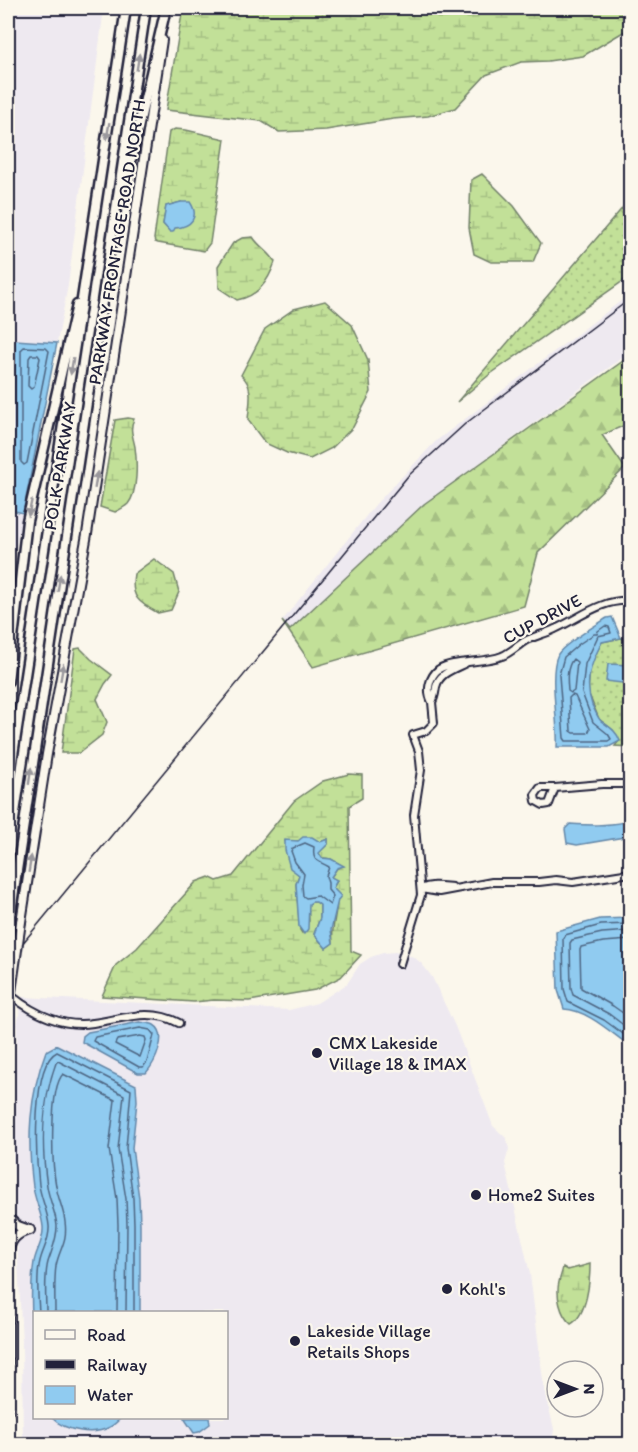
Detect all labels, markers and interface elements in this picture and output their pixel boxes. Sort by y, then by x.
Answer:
one-way arrow [134,52,143,71]
street label: PARKWAY FRONTAGE ROAD NORTH [84,98,150,386]
one-way arrow [103,121,112,140]
one-way arrow [68,357,77,376]
street label: POLK PARKWAY [39,400,81,532]
one-way arrow [91,470,100,489]
one-way arrow [25,498,34,517]
one-way arrow [54,574,63,593]
street label: CUP DRIVE [499,589,585,649]
one-way arrow [58,662,67,681]
one-way arrow [26,767,35,786]
one-way arrow [26,854,35,873]
place label: CMX Lakeside Village 18 & IMAX [329,1032,467,1075]
marker: CMX Lakeside Village 18 & IMAX [310,1046,324,1060]
place label: Home2 Suites [488,1184,595,1206]
marker: Home2 Suites [469,1188,483,1202]
place label: Kohl's [459,1278,506,1300]
marker: Kohl's [440,1282,454,1296]
legend [33,1311,228,1419]
place label: Lakeside Village Retails Shops [307,1320,431,1363]
text: Road [87,1324,126,1346]
marker: Lakeside Village Retails Shops [288,1334,302,1348]
text: Railway [87,1354,148,1376]
north arrow [545,1359,605,1419]
text: Water [87,1384,133,1406]
text: N [580,1384,599,1394]

